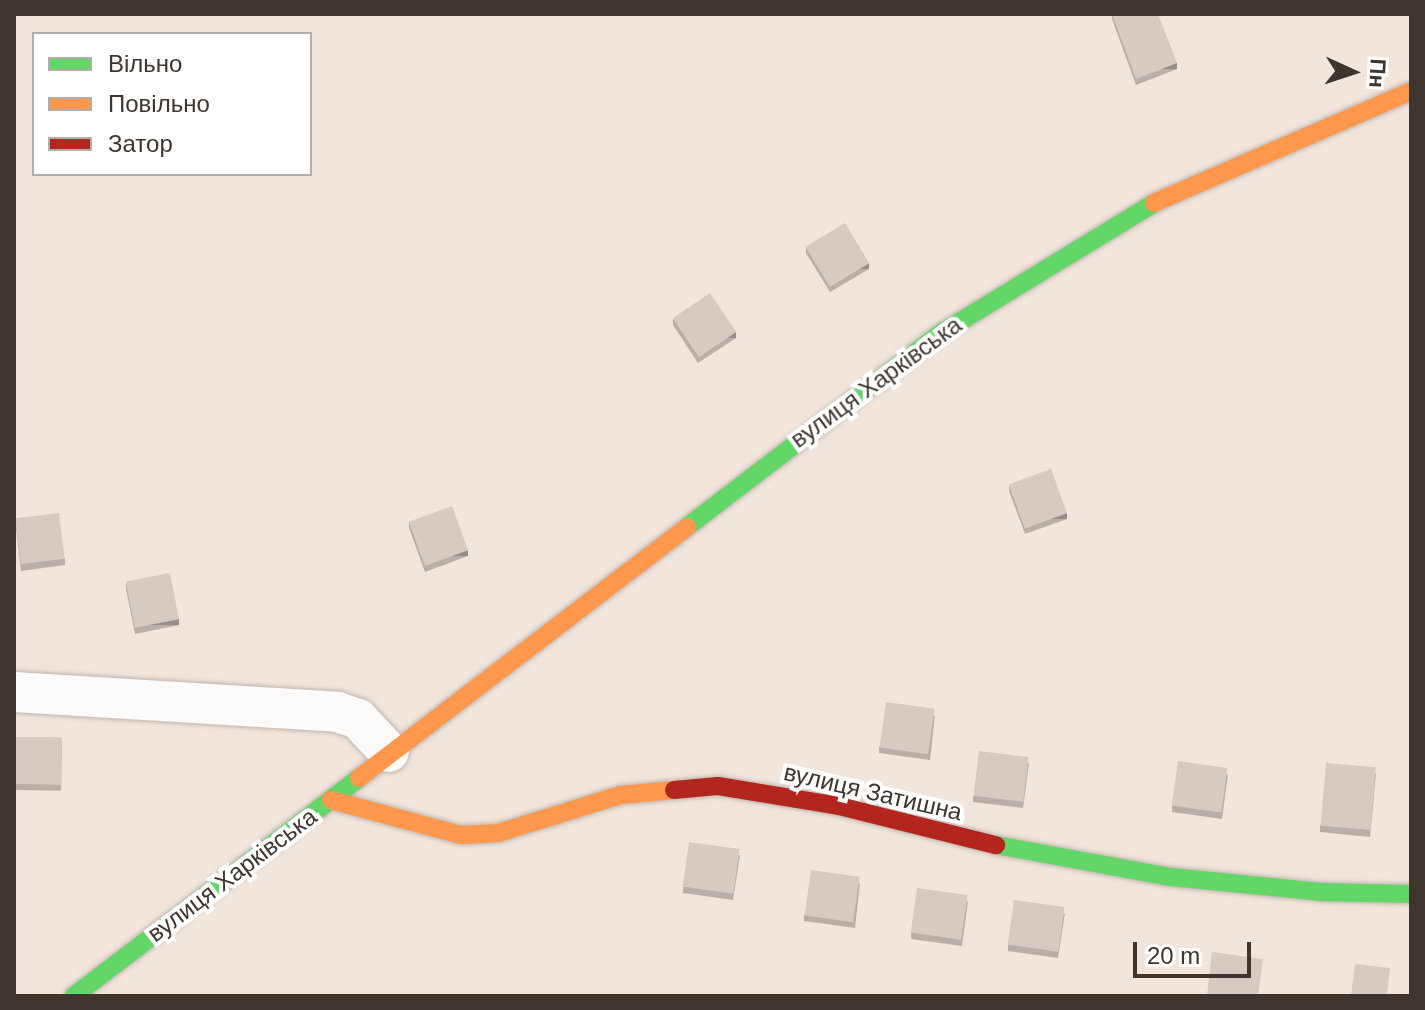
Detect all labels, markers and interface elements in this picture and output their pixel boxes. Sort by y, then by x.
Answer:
legend [32,32,312,176]
north arrow [1313,32,1393,112]
text: Вільно [108,50,182,77]
text: Пн [1364,58,1391,88]
text: Повільно [108,90,210,117]
text: Затор [108,130,173,157]
street label: вулиця Харківська [785,310,967,454]
street label: вулиця Затишна [781,757,965,827]
street label: вулиця Харківська [142,802,322,948]
scale bar [1137,926,1255,976]
text: 20 m [1147,942,1200,969]

